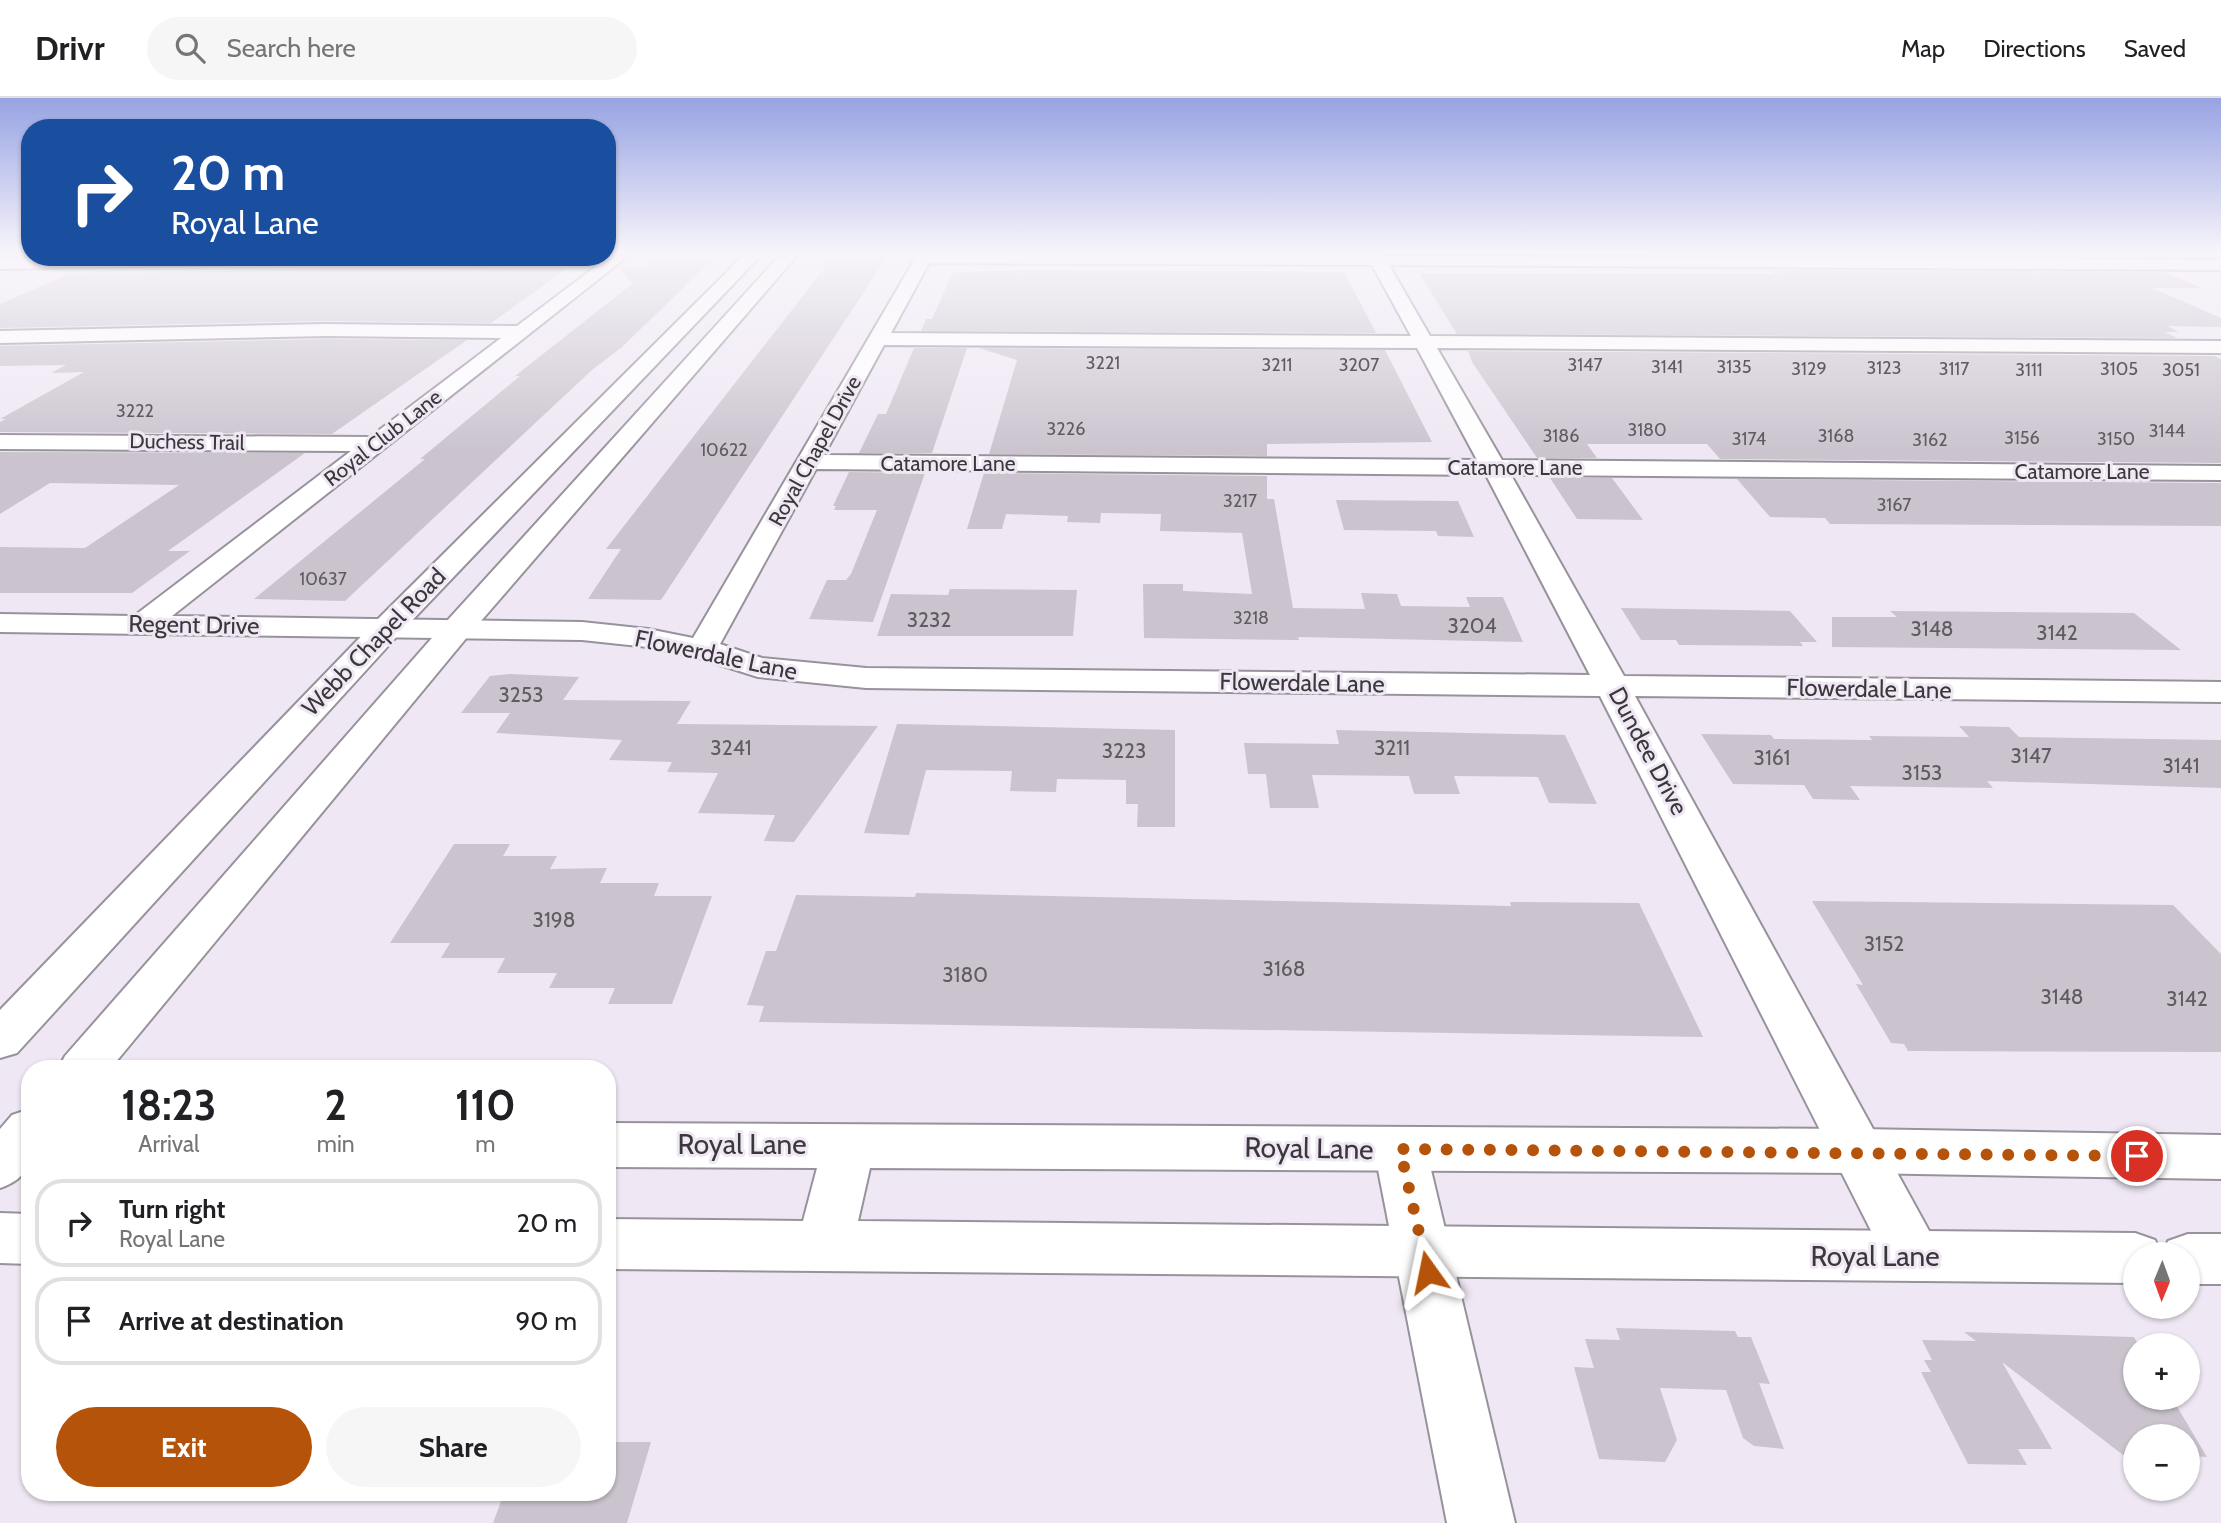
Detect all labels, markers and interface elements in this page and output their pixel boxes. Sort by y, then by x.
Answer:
search box [147,17,637,80]
text: Drivr [35,28,105,68]
icon: search [171,29,209,67]
text: Search here [227,32,356,64]
text: Map [1901,34,1945,63]
text: Directions [1983,34,2086,63]
text: Saved [2124,34,2186,63]
text: 20 m [171,143,285,202]
icon: right [56,147,147,238]
text: Royal Lane [171,203,319,242]
house number: 3221 [1086,352,1120,374]
house number: 3211 [1262,354,1292,376]
house number: 3207 [1339,354,1379,376]
house number: 3147 [1567,354,1603,376]
house number: 3141 [1651,356,1683,378]
house number: 3135 [1716,356,1752,378]
house number: 3123 [1867,357,1901,379]
house number: 3129 [1791,358,1827,380]
house number: 3117 [1939,358,1969,380]
house number: 3105 [2100,358,2138,380]
house number: 3111 [2015,359,2043,381]
house number: 3051 [2162,359,2200,381]
street label: Royal Chapel Drive [763,371,866,530]
street label: Royal Club Lane [319,384,447,491]
house number: 3222 [116,400,154,422]
house number: 3226 [1047,418,1085,440]
house number: 3180 [1627,419,1667,441]
house number: 3144 [2149,420,2185,442]
house number: 3186 [1543,425,1579,447]
house number: 3168 [1818,425,1854,447]
house number: 3156 [2004,427,2040,449]
street label: Duchess Trail [129,428,245,455]
house number: 3174 [1732,428,1766,450]
house number: 3150 [2097,428,2135,450]
house number: 3162 [1912,429,1948,451]
house number: 10622 [700,439,748,461]
street label: Catamore Lane [881,451,1016,476]
street label: Catamore Lane [1448,455,1583,480]
street label: Catamore Lane [2015,459,2150,484]
house number: 3217 [1223,490,1257,512]
house number: 3167 [1877,494,1911,516]
street label: Webb Chapel Road [296,562,452,722]
house number: 10637 [299,568,347,590]
house number: 3232 [907,607,951,632]
house number: 3218 [1233,607,1269,629]
street label: Regent Drive [128,609,260,640]
house number: 3204 [1447,613,1497,638]
house number: 3148 [1910,616,1954,641]
house number: 3142 [2036,620,2078,645]
street label: Flowerdale Lane [632,623,800,686]
street label: Flowerdale Lane [1219,667,1385,698]
street label: Flowerdale Lane [1786,673,1952,704]
house number: 3253 [498,682,544,707]
street label: Dundee Drive [1603,682,1694,820]
house number: 3241 [710,735,752,760]
house number: 3211 [1374,735,1410,760]
house number: 3223 [1102,738,1146,763]
house number: 3147 [2011,743,2052,768]
house number: 3161 [1754,745,1790,770]
house number: 3141 [2162,753,2200,778]
house number: 3153 [1902,760,1942,785]
house number: 3198 [533,907,575,932]
house number: 3152 [1864,931,1904,956]
house number: 3168 [1263,956,1305,981]
house number: 3180 [942,962,988,987]
house number: 3148 [2040,984,2084,1009]
house number: 3142 [2166,986,2208,1011]
text: 18:23 [121,1079,216,1131]
text: 2 [325,1079,347,1131]
text: 110 [455,1079,516,1131]
pin [2107,1126,2167,1186]
street label: Royal Lane [677,1127,807,1161]
text: Arrival [138,1130,199,1158]
text: min [317,1130,355,1158]
text: m [475,1130,495,1158]
street label: Royal Lane [1244,1130,1374,1166]
icon: arrive [2118,1137,2156,1175]
text: Turn right [119,1193,225,1225]
icon: right [60,1204,98,1242]
text: 20 m [517,1207,577,1239]
text: Royal Lane [119,1225,225,1253]
position arrow [1391,1235,1465,1309]
street label: Royal Lane [1810,1239,1940,1273]
north arrow [2123,1242,2200,1320]
map controls [2123,1242,2200,1501]
icon: arrive [60,1302,98,1340]
text: Arrive at destination [119,1305,344,1337]
text: 90 m [515,1305,577,1337]
button: + [2123,1333,2200,1410]
button: Exit [56,1407,312,1487]
button: Share [326,1407,581,1487]
button: − [2123,1424,2200,1501]

